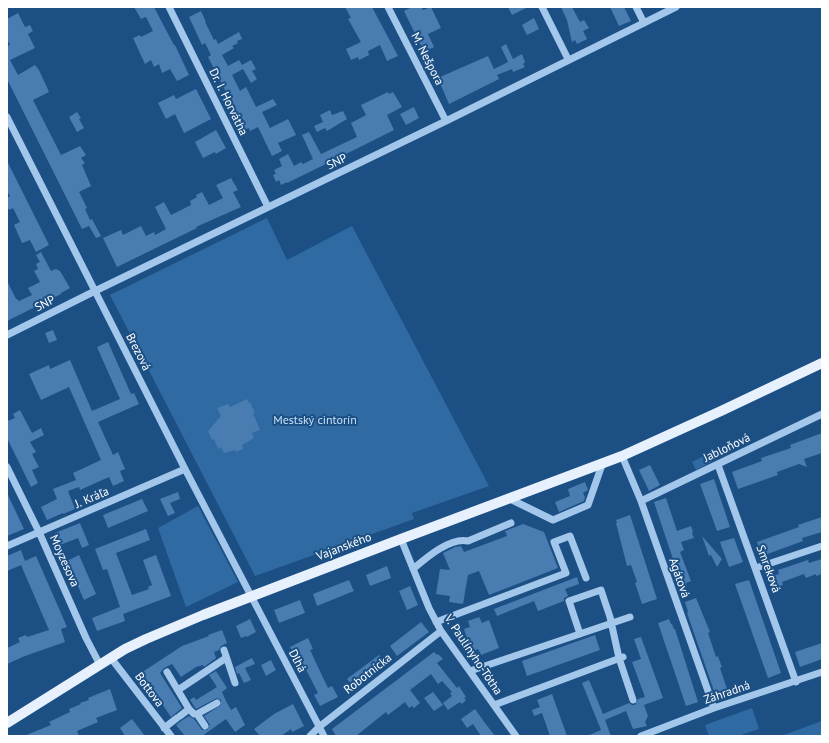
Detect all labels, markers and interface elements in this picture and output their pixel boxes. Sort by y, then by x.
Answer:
street label: M. Nešpora [408,30,446,88]
street label: Dr. I. Horvátha [205,66,251,138]
street label: SNP [324,151,350,173]
street label: SNP [32,293,58,315]
street label: Brezová [122,331,154,373]
park label: Mestský cintorín [273,414,357,428]
street label: Jabloňová [701,430,753,466]
street label: J. Kráľa [73,484,111,512]
street label: Vajanského [315,530,373,564]
street label: Moyzesova [46,533,82,589]
street label: Smreková [753,543,783,595]
street label: Agátová [665,556,693,600]
street label: V. Paulínyho-Tótha [441,612,505,698]
street label: Dlhá [285,647,309,675]
street label: Robotnícka [341,651,395,697]
street label: Bottova [131,670,167,710]
street label: Záhradná [702,678,752,708]

